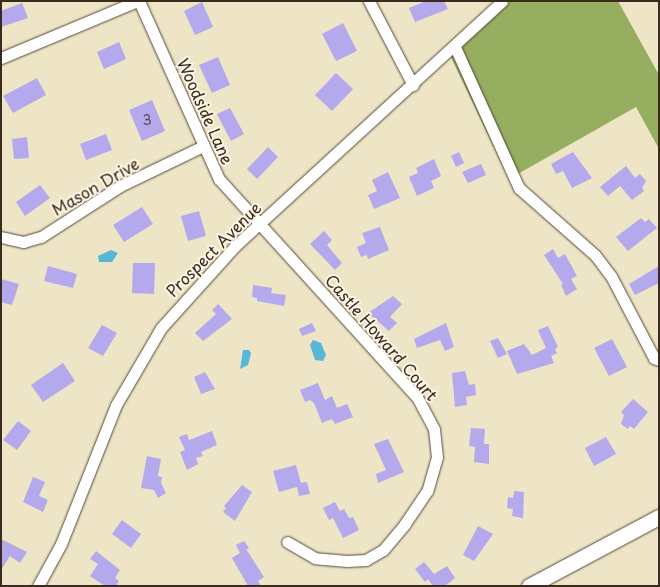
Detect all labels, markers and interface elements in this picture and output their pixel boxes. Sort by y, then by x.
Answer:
street label: Woodside Lane [174,55,238,167]
house number: 3 [142,112,152,128]
street label: Mason Drive [49,154,141,218]
street label: Prospect Avenue [162,198,264,300]
street label: Castle Howard Court [321,269,443,405]

